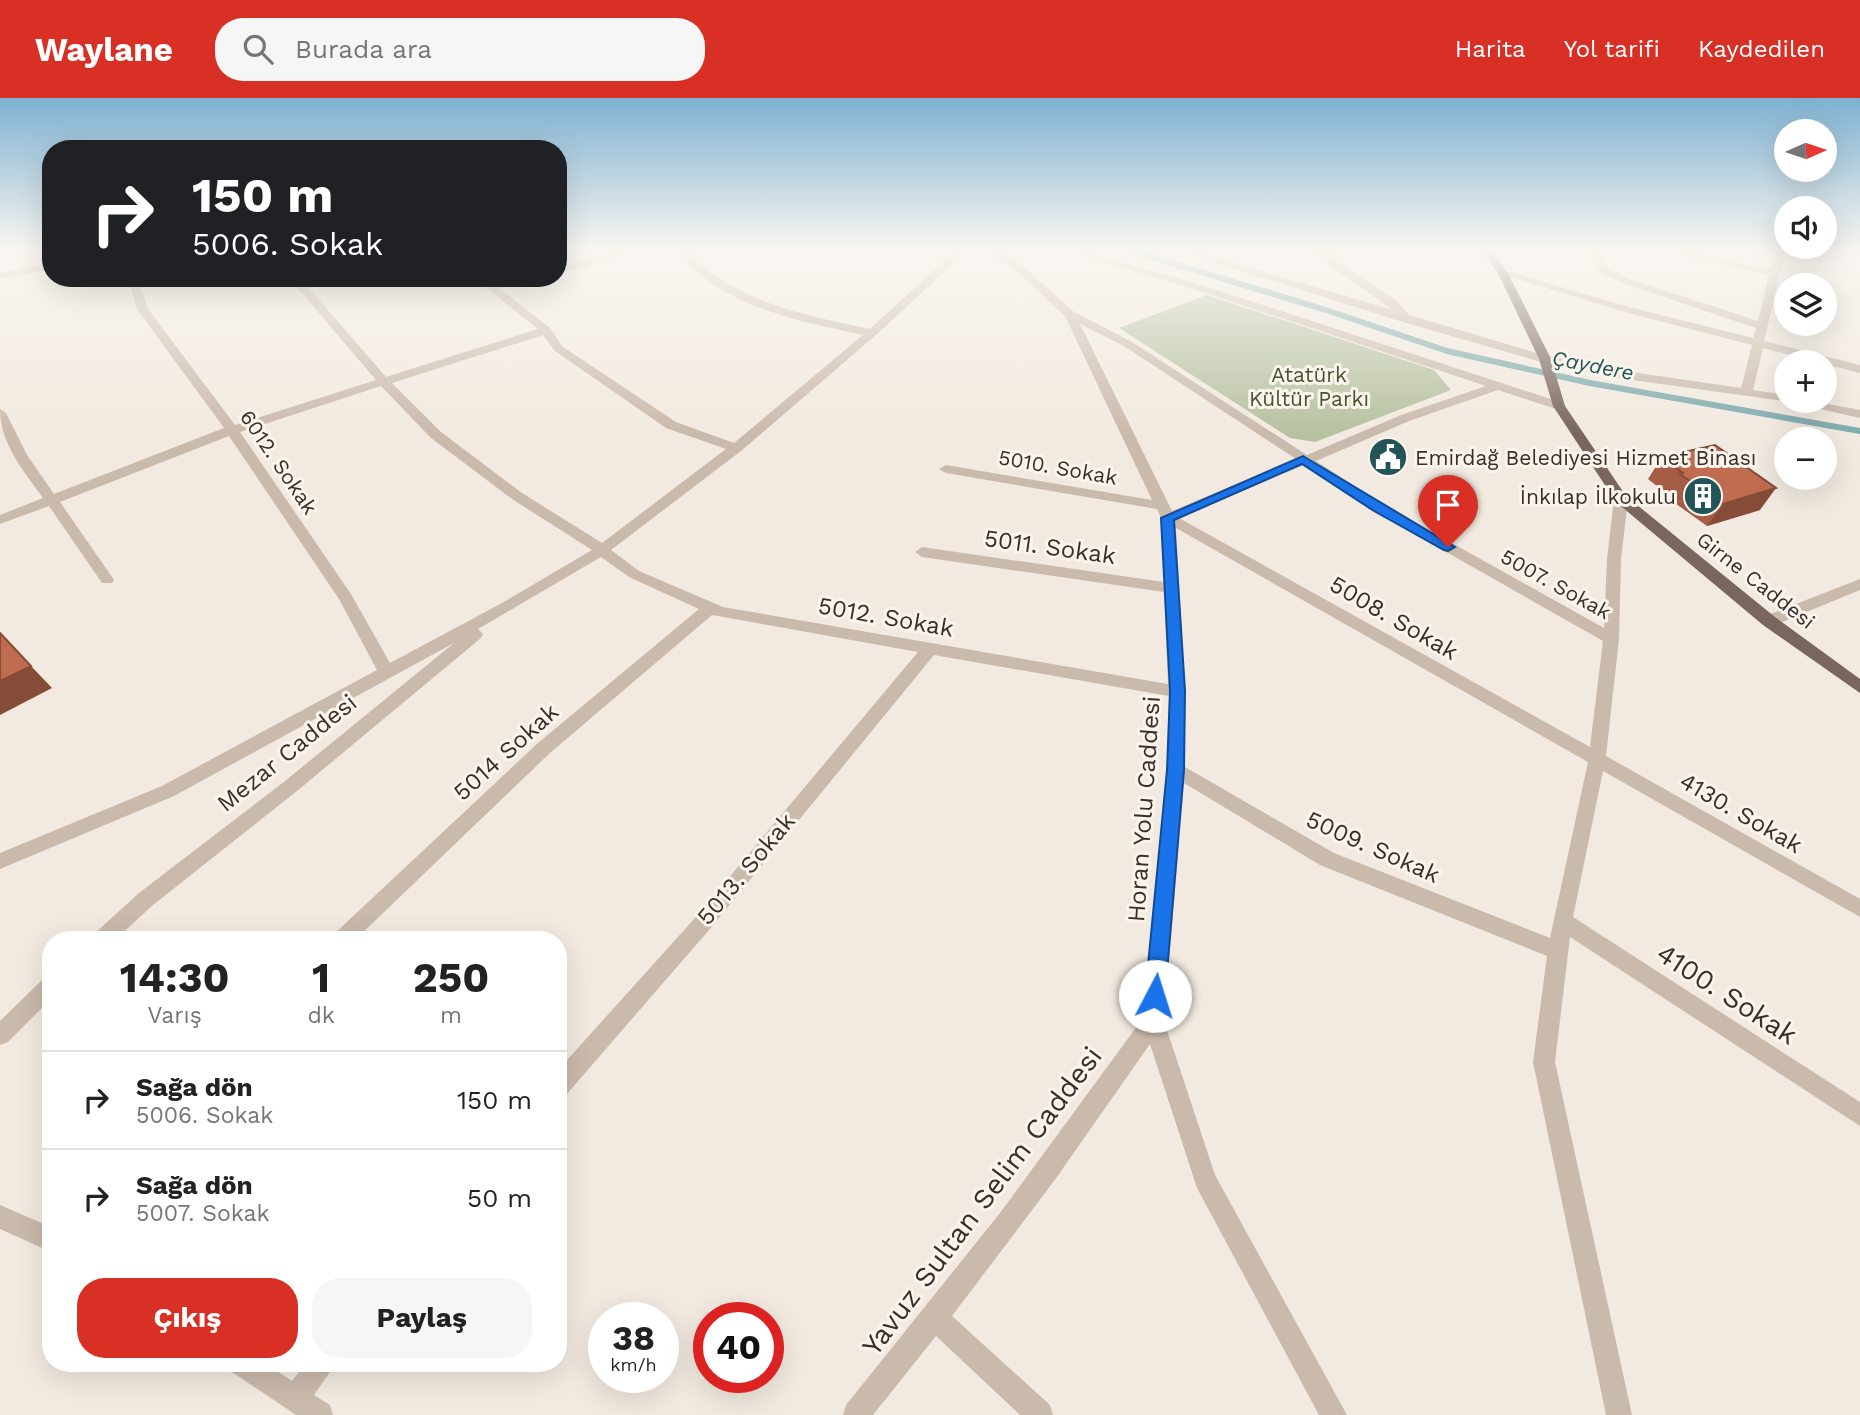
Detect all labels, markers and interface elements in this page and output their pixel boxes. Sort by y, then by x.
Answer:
search box [215,18,705,81]
text: Waylane [35,30,173,69]
icon: search [239,30,277,68]
text: Burada ara [295,34,432,64]
text: Harita [1455,35,1526,63]
text: Yol tarifi [1564,35,1660,63]
text: Kaydedilen [1698,35,1825,63]
north arrow [1774,119,1838,182]
map controls [1774,119,1837,490]
text: 150 m [192,166,333,224]
icon: right [77,168,168,259]
button: sound [1774,196,1837,259]
text: 5006. Sokak [192,225,383,263]
button: layers [1774,273,1837,336]
water label: Çaydere [1550,345,1636,385]
button: + [1774,350,1837,413]
park label: Atatürk Kültür Parkı [1249,362,1369,411]
street label: 6012. Sokak [235,405,323,519]
button: − [1774,427,1837,490]
public building icon: Emirdağ Belediyesi Hizmet Binası [1367,436,1409,478]
street label: 5010. Sokak [997,444,1120,490]
place label: Emirdağ Belediyesi Hizmet Binası [1415,445,1756,470]
pin [1418,475,1478,547]
building icon: İnkılap İlkokulu [1682,475,1724,517]
place label: İnkılap İlkokulu [1520,484,1676,509]
icon: arrive [1429,486,1467,524]
street label: 5011. Sokak [982,524,1118,570]
street label: Girne Caddesi [1692,526,1820,634]
street label: 5007. Sokak [1497,543,1615,625]
street label: 5008. Sokak [1325,570,1463,666]
street label: 5012. Sokak [816,591,956,643]
street label: Mezar Caddesi [212,688,362,818]
street label: Horan Yolu Caddesi [1122,695,1166,923]
street label: 5014 Sokak [448,697,564,806]
street label: 4130. Sokak [1675,767,1808,860]
street label: 5009. Sokak [1302,805,1444,889]
street label: 5013. Sokak [691,807,801,931]
street label: 4100. Sokak [1651,936,1804,1052]
text: 14:30 [120,953,230,1002]
text: 1 [312,953,330,1002]
text: 250 [413,953,489,1002]
position arrow [1118,959,1192,1033]
text: Varış [148,1002,202,1029]
text: dk [307,1002,335,1029]
text: m [440,1002,462,1029]
street label: Yavuz Sultan Selim Caddesi [855,1040,1109,1362]
text: Sağa dön [136,1072,253,1102]
icon: right [77,1081,115,1119]
text: 150 m [457,1085,532,1115]
text: 5006. Sokak [136,1102,273,1129]
text: Sağa dön [136,1170,253,1200]
icon: right [77,1179,115,1217]
text: 50 m [467,1183,532,1213]
text: 5007. Sokak [136,1200,270,1227]
button: Çıkış [77,1278,298,1358]
button: Paylaş [312,1278,532,1358]
speed limit sign: 40 [693,1302,784,1393]
text: 38 [612,1317,655,1359]
text: km/h [610,1354,657,1375]

